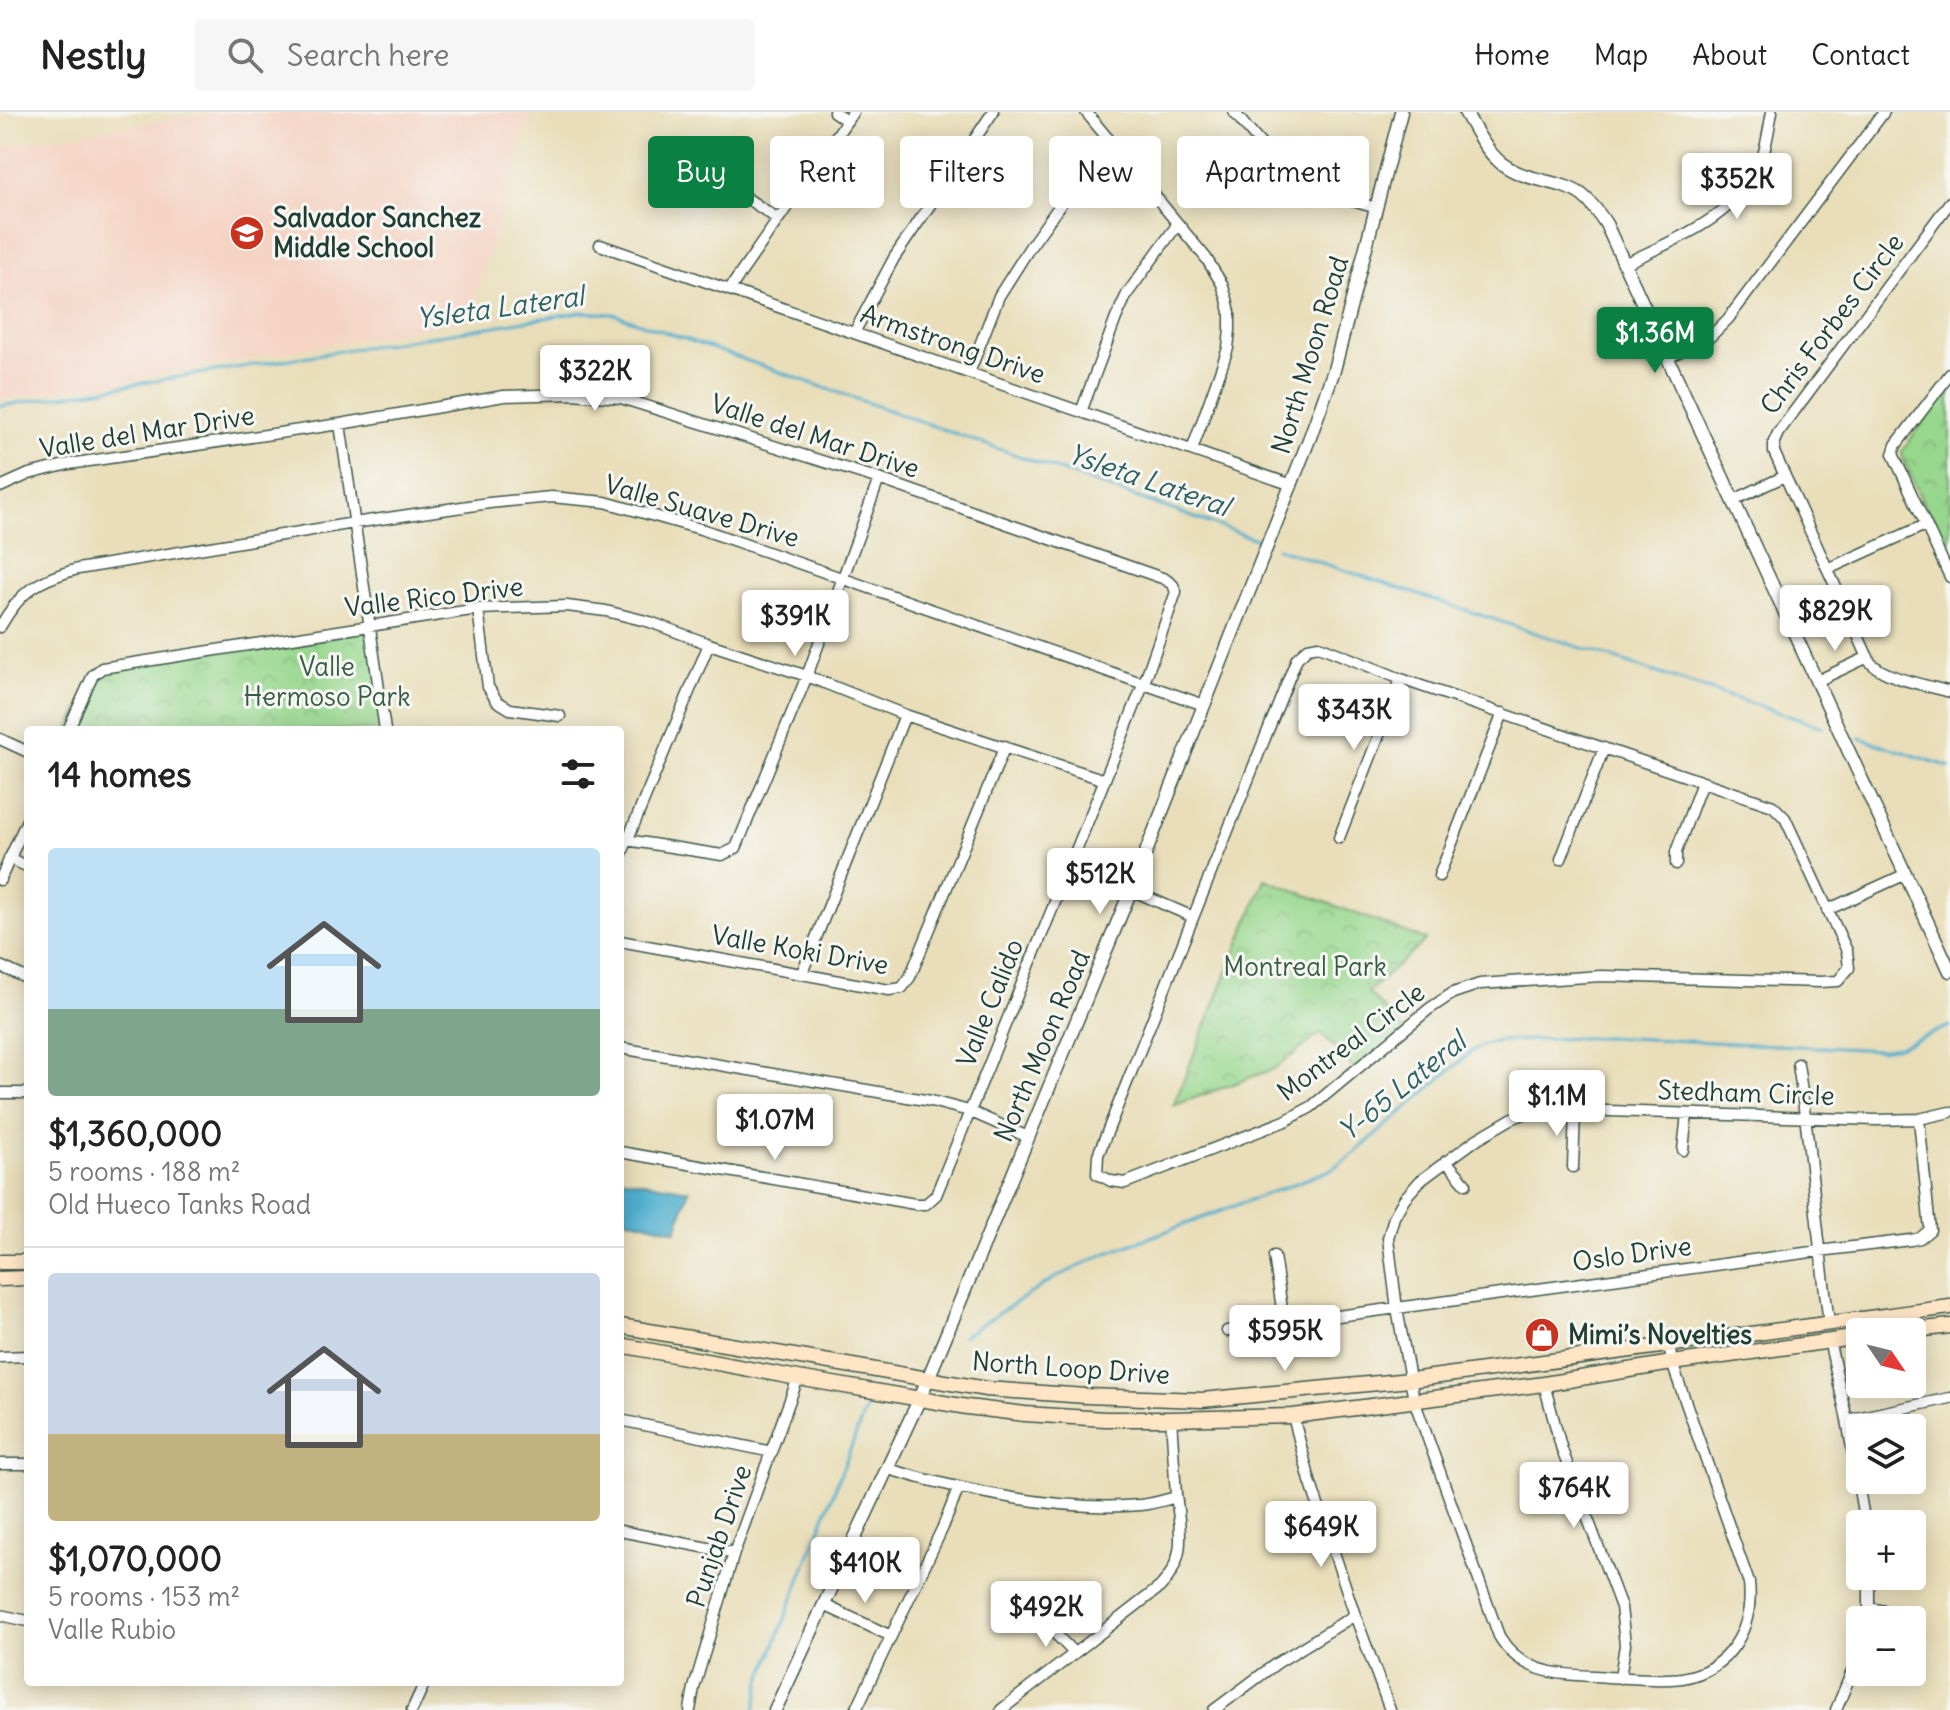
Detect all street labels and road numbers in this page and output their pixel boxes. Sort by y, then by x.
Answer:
street label: Chris Forbes Circle [1753,227,1910,421]
street label: North Moon Road [1264,252,1355,458]
street label: Armstrong Drive [857,297,1050,391]
street label: Valle del Mar Drive [707,386,923,485]
street label: Valle del Mar Drive [37,398,257,465]
street label: Valle Suave Drive [601,467,803,554]
street label: Valle Rico Drive [343,569,525,624]
street label: Valle Koki Drive [709,918,891,981]
street label: Valle Calido [949,934,1030,1072]
street label: North Moon Road [986,945,1097,1147]
street label: Montreal Circle [1270,975,1431,1108]
street label: Stedham Circle [1657,1073,1835,1112]
street label: Oslo Drive [1570,1229,1694,1278]
street label: North Loop Drive [971,1344,1171,1391]
street label: Punjab Drive [679,1460,758,1611]

